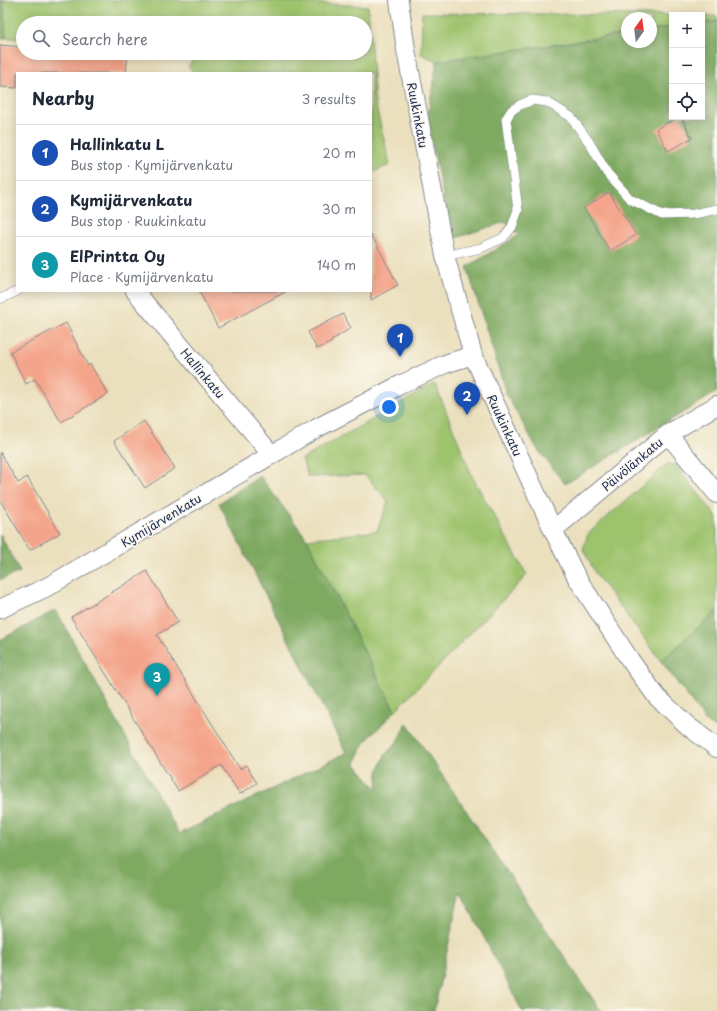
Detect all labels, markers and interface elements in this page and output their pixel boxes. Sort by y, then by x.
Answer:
north arrow [621,12,657,48]
map controls [669,12,705,120]
button: + [669,12,705,48]
search box [16,16,372,60]
icon: search [30,27,52,49]
text: Search here [62,27,148,50]
button: − [669,48,705,84]
street label: Ruukinkatu [403,81,433,149]
button: locate [669,84,705,120]
text: Nearby [32,85,94,111]
text: 3 results [302,89,356,108]
text: Hallinkatu L [70,132,164,155]
text: 1 [42,143,48,162]
text: 20 m [322,143,356,162]
text: Bus stop · Kymijärvenkatu [70,155,233,174]
text: Kymijärvenkatu [70,188,192,211]
text: 2 [40,199,50,218]
text: 30 m [322,199,356,218]
text: Bus stop · Ruukinkatu [70,211,206,230]
text: ElPrintta Oy [70,244,165,267]
text: 3 [41,255,49,274]
text: 140 m [317,255,356,274]
text: Place · Kymijärvenkatu [70,267,214,286]
pin: 1 [387,324,413,357]
street label: Hallinkatu [177,344,229,402]
pin: 2 [454,382,480,415]
street label: Ruukinkatu [483,391,527,459]
your location [379,397,399,417]
street label: Päivölänkatu [598,433,666,495]
street label: Kymijärvenkatu [117,489,205,551]
pin: 3 [144,663,170,696]

